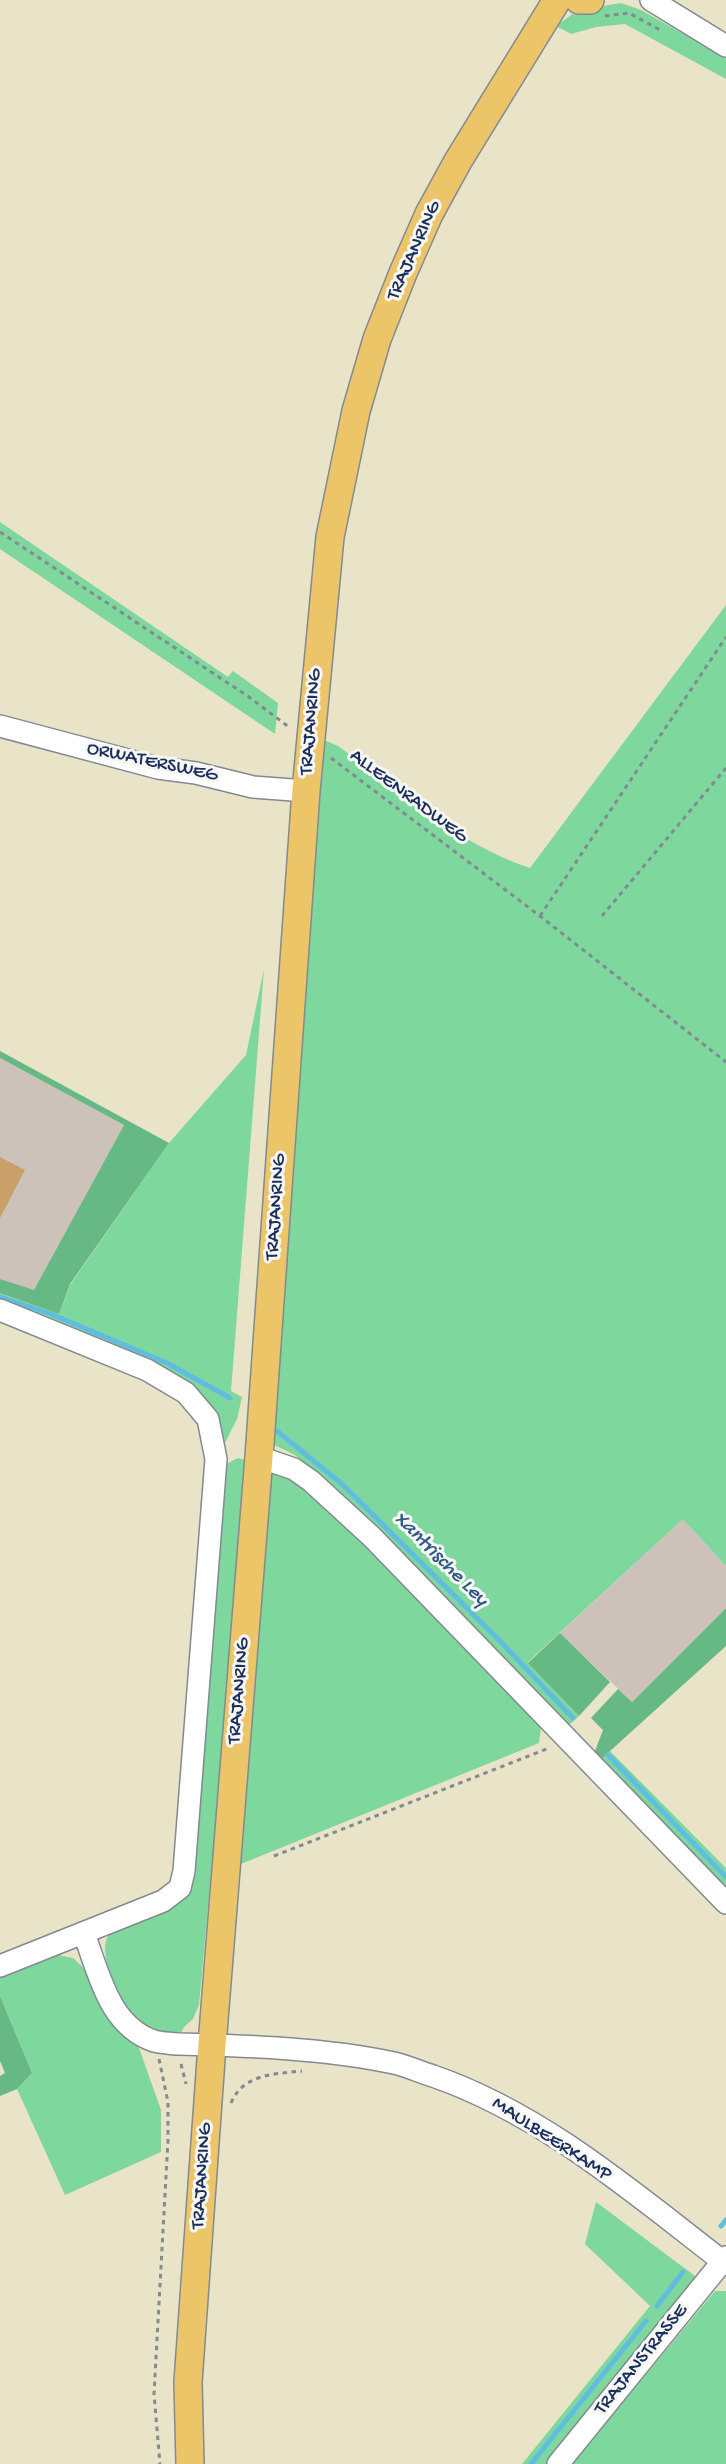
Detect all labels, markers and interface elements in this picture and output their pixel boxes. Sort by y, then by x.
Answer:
street label: TRAJANRING [382,198,448,304]
street label: TRAJANRING [295,668,329,776]
street label: ORWATERSWEG [84,737,220,789]
street label: ALLEENRADWEG [344,745,472,849]
street label: TRAJANRING [261,1153,293,1261]
water label: Xantrische Ley [387,1507,493,1613]
street label: TRAJANRING [223,1637,257,1745]
street label: MAULBEERKAMP [487,2092,615,2188]
street label: TRAJANRING [187,2122,219,2230]
street label: TRAJANSTRASSE [590,2300,694,2420]

